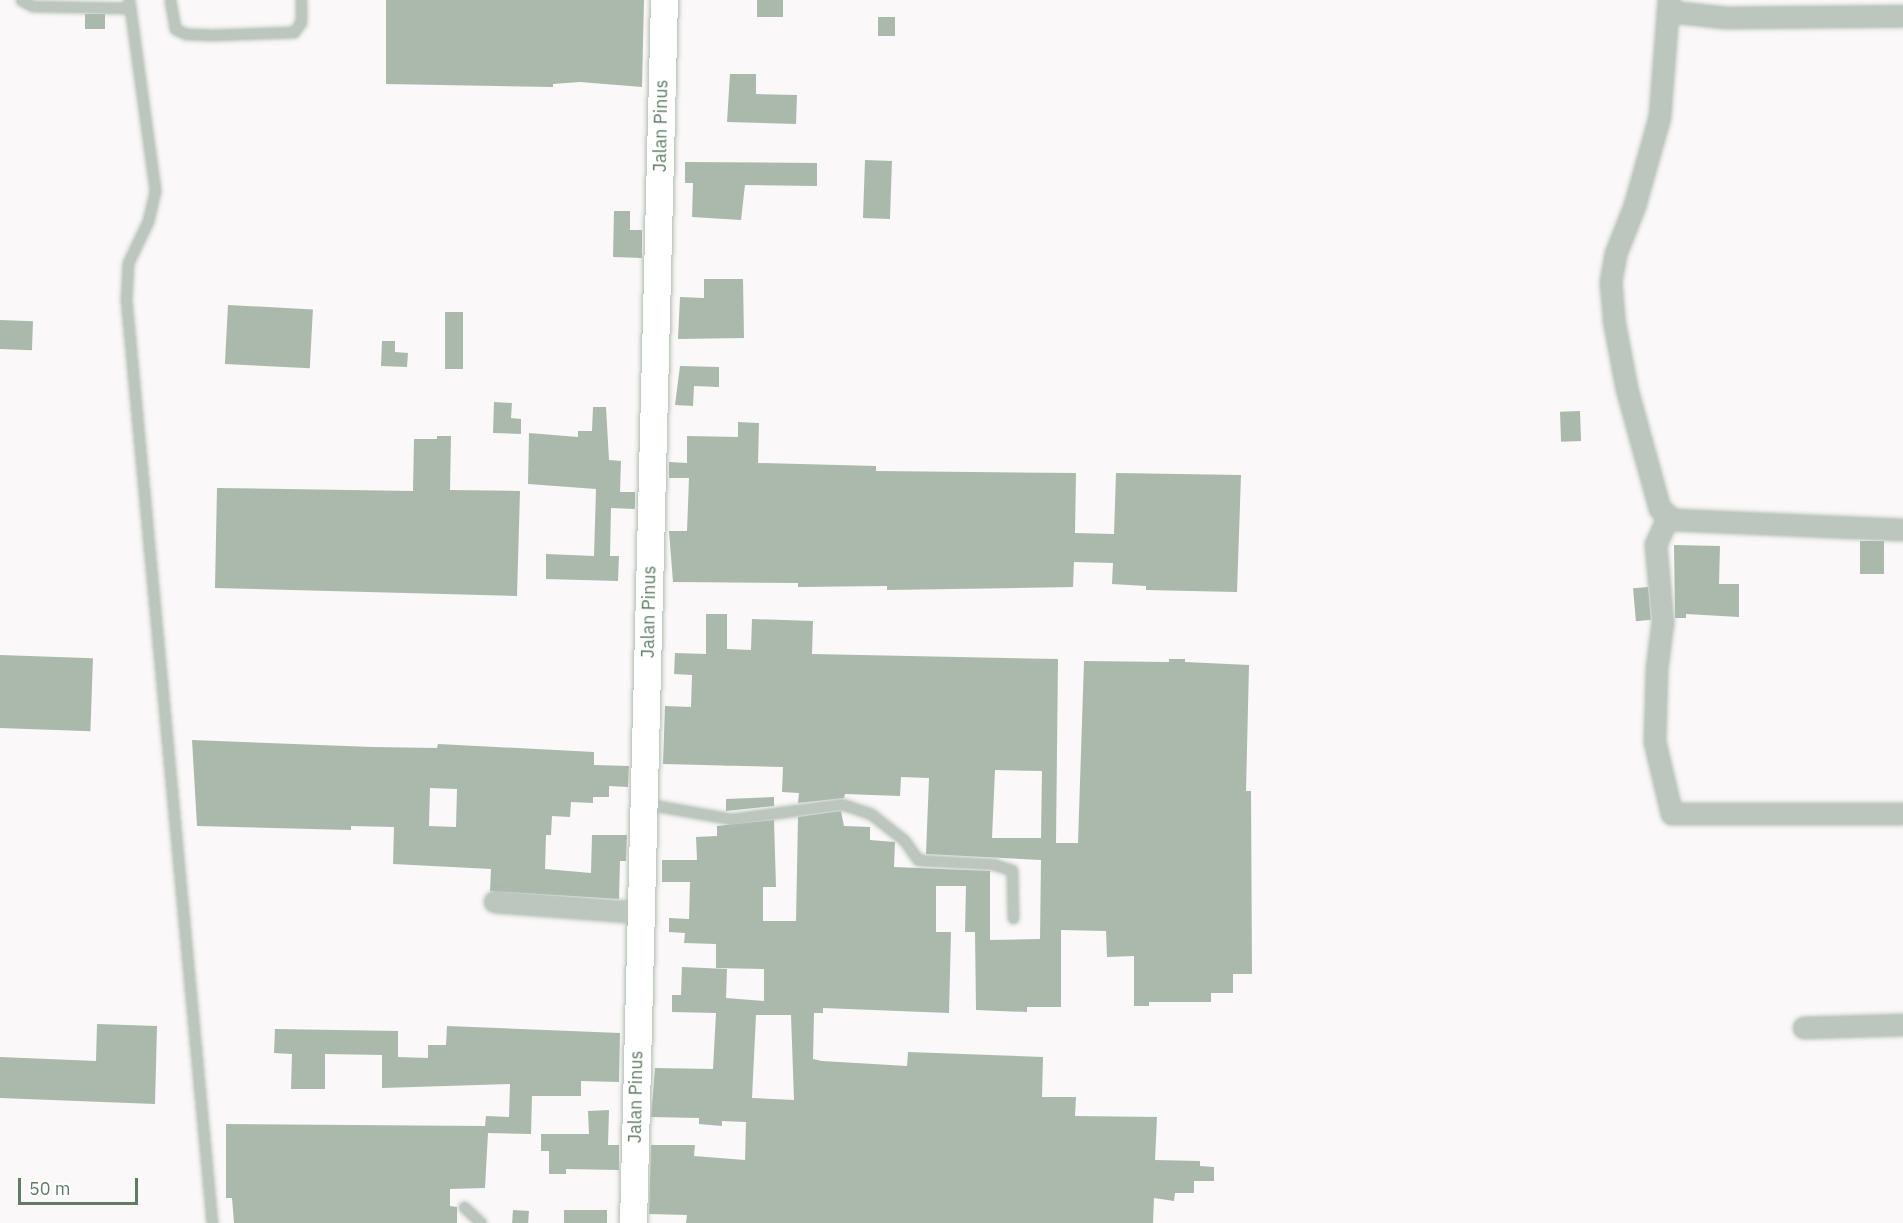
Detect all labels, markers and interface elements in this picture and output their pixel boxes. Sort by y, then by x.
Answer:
street label: Jalan Pinus [649,80,673,172]
street label: Jalan Pinus [637,566,661,658]
street label: Jalan Pinus [624,1051,648,1143]
scale bar [21,1166,141,1204]
text: 50 m [29,1177,71,1200]

